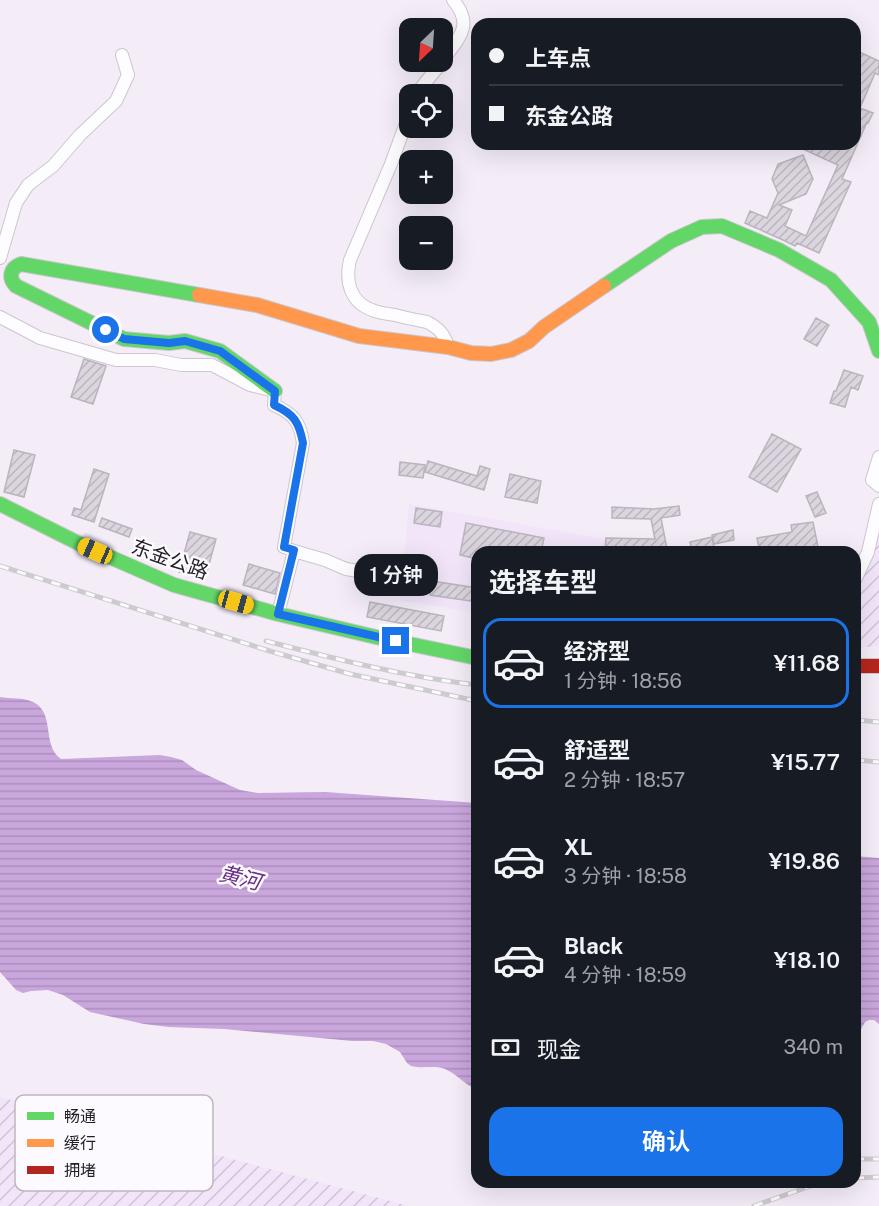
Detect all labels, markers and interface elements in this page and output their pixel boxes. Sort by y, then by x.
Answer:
north arrow [399,18,453,72]
map controls [399,18,453,270]
text: 上车点 [525,45,591,71]
button: locate [399,84,453,138]
text: 东金公路 [525,103,613,129]
button: + [399,150,453,204]
button: − [399,216,453,270]
route start [92,316,119,343]
street label: 东金公路 [128,534,212,584]
car [75,535,115,567]
callout: 1 分钟 [354,554,438,596]
text: 1 分钟 [369,563,423,587]
text: 选择车型 [489,566,597,598]
car [216,588,256,616]
route end [382,627,409,654]
icon: car [492,636,546,690]
text: 经济型 [564,638,630,664]
text: ¥11.68 [773,650,840,676]
text: 1 分钟 · 18:56 [564,669,682,693]
icon: car [492,735,546,789]
text: 舒适型 [564,737,630,763]
text: ¥15.77 [771,749,840,775]
text: 2 分钟 · 18:57 [564,768,685,792]
icon: car [492,834,546,888]
text: XL [564,834,592,860]
text: ¥19.86 [769,848,840,874]
water label: 黄河 [217,860,267,896]
text: 3 分钟 · 18:58 [564,864,687,888]
icon: car [492,933,546,987]
text: Black [564,933,623,959]
text: ¥18.10 [774,947,840,973]
text: 4 分钟 · 18:59 [564,963,687,987]
icon: cash [489,1031,522,1064]
text: 340 m [783,1035,843,1059]
text: 现金 [537,1036,581,1062]
legend [15,1095,213,1191]
text: 畅通 [64,1107,96,1126]
button: 确认 [489,1107,843,1176]
text: 缓行 [64,1134,96,1153]
text: 拥堵 [64,1161,96,1180]

